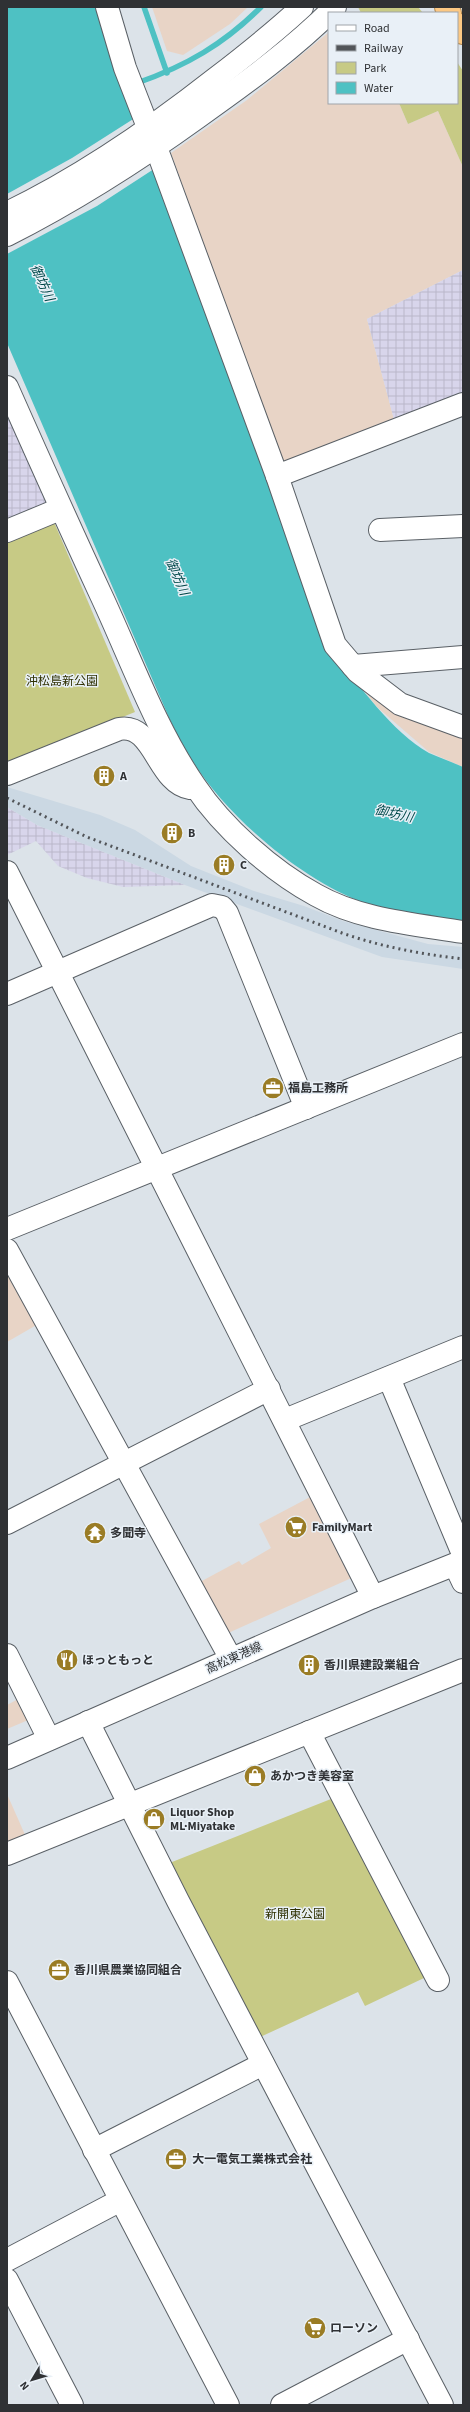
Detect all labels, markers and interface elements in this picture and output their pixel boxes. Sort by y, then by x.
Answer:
legend [328,12,458,104]
text: Road [364,20,390,37]
text: Railway [364,40,403,57]
text: Park [364,60,386,77]
text: Water [364,80,394,97]
water label: 御坊川 [26,262,59,306]
water label: 御坊川 [161,556,194,600]
park label: 沖松島新公園 [26,673,98,690]
building icon: A [91,763,117,789]
place label: A [119,768,127,785]
water label: 御坊川 [373,801,417,827]
building icon: B [159,820,185,846]
place label: B [188,825,195,842]
building icon: C [211,852,237,878]
place label: C [240,857,247,874]
office icon: 福島工務所 [260,1075,286,1101]
place label: 福島工務所 [288,1080,348,1097]
supermarket icon: FamilyMart [283,1514,309,1540]
place label: FamilyMart [312,1519,373,1536]
temple icon: 多聞寺 [82,1520,108,1546]
place label: 多聞寺 [110,1525,146,1542]
street label: 高松東港線 [203,1638,265,1678]
restaurant icon: ほっともっと [54,1647,80,1673]
place label: ほっともっと [82,1652,154,1669]
building icon: 香川県建設業組合 [296,1652,322,1678]
place label: 香川県建設業組合 [324,1657,420,1674]
shop icon: あかつき美容室 [242,1763,268,1789]
place label: あかつき美容室 [270,1768,354,1785]
place label: Liquor Shop ML·Miyatake [170,1804,235,1835]
shop icon: Liquor Shop ML·Miyatake [141,1806,167,1832]
park label: 新開東公園 [265,1906,325,1923]
office icon: 香川県農業協同組合 [46,1957,72,1983]
place label: 香川県農業協同組合 [74,1962,182,1979]
office icon: 大一電気工業株式会社 [163,2146,189,2172]
place label: 大一電気工業株式会社 [192,2151,312,2168]
supermarket icon: ローソン [302,2315,328,2341]
place label: ローソン [330,2320,378,2337]
north arrow [12,2360,52,2400]
text: N [16,2378,33,2393]

